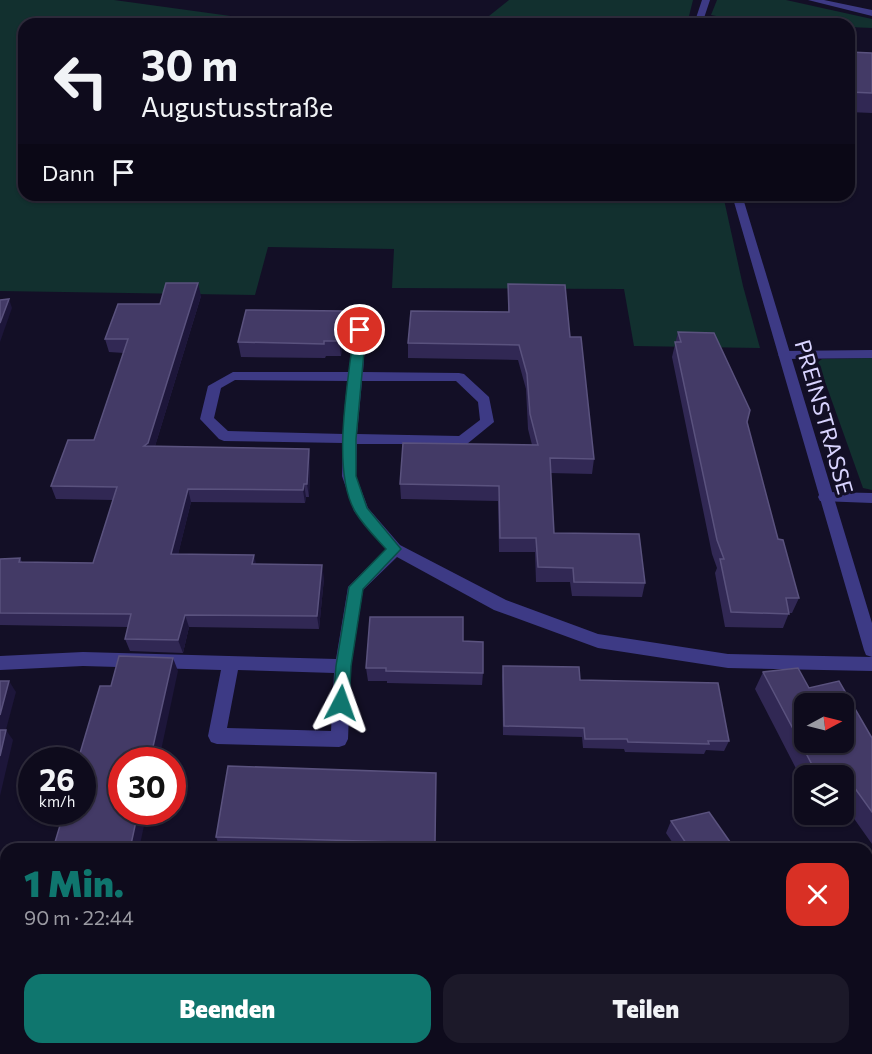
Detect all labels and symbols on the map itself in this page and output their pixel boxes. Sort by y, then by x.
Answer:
pin [334,304,385,355]
street label: PREINSTRASSE [789,336,859,497]
position arrow [309,671,373,735]
north arrow [794,693,854,753]
speed limit sign: 30 [108,747,186,825]

